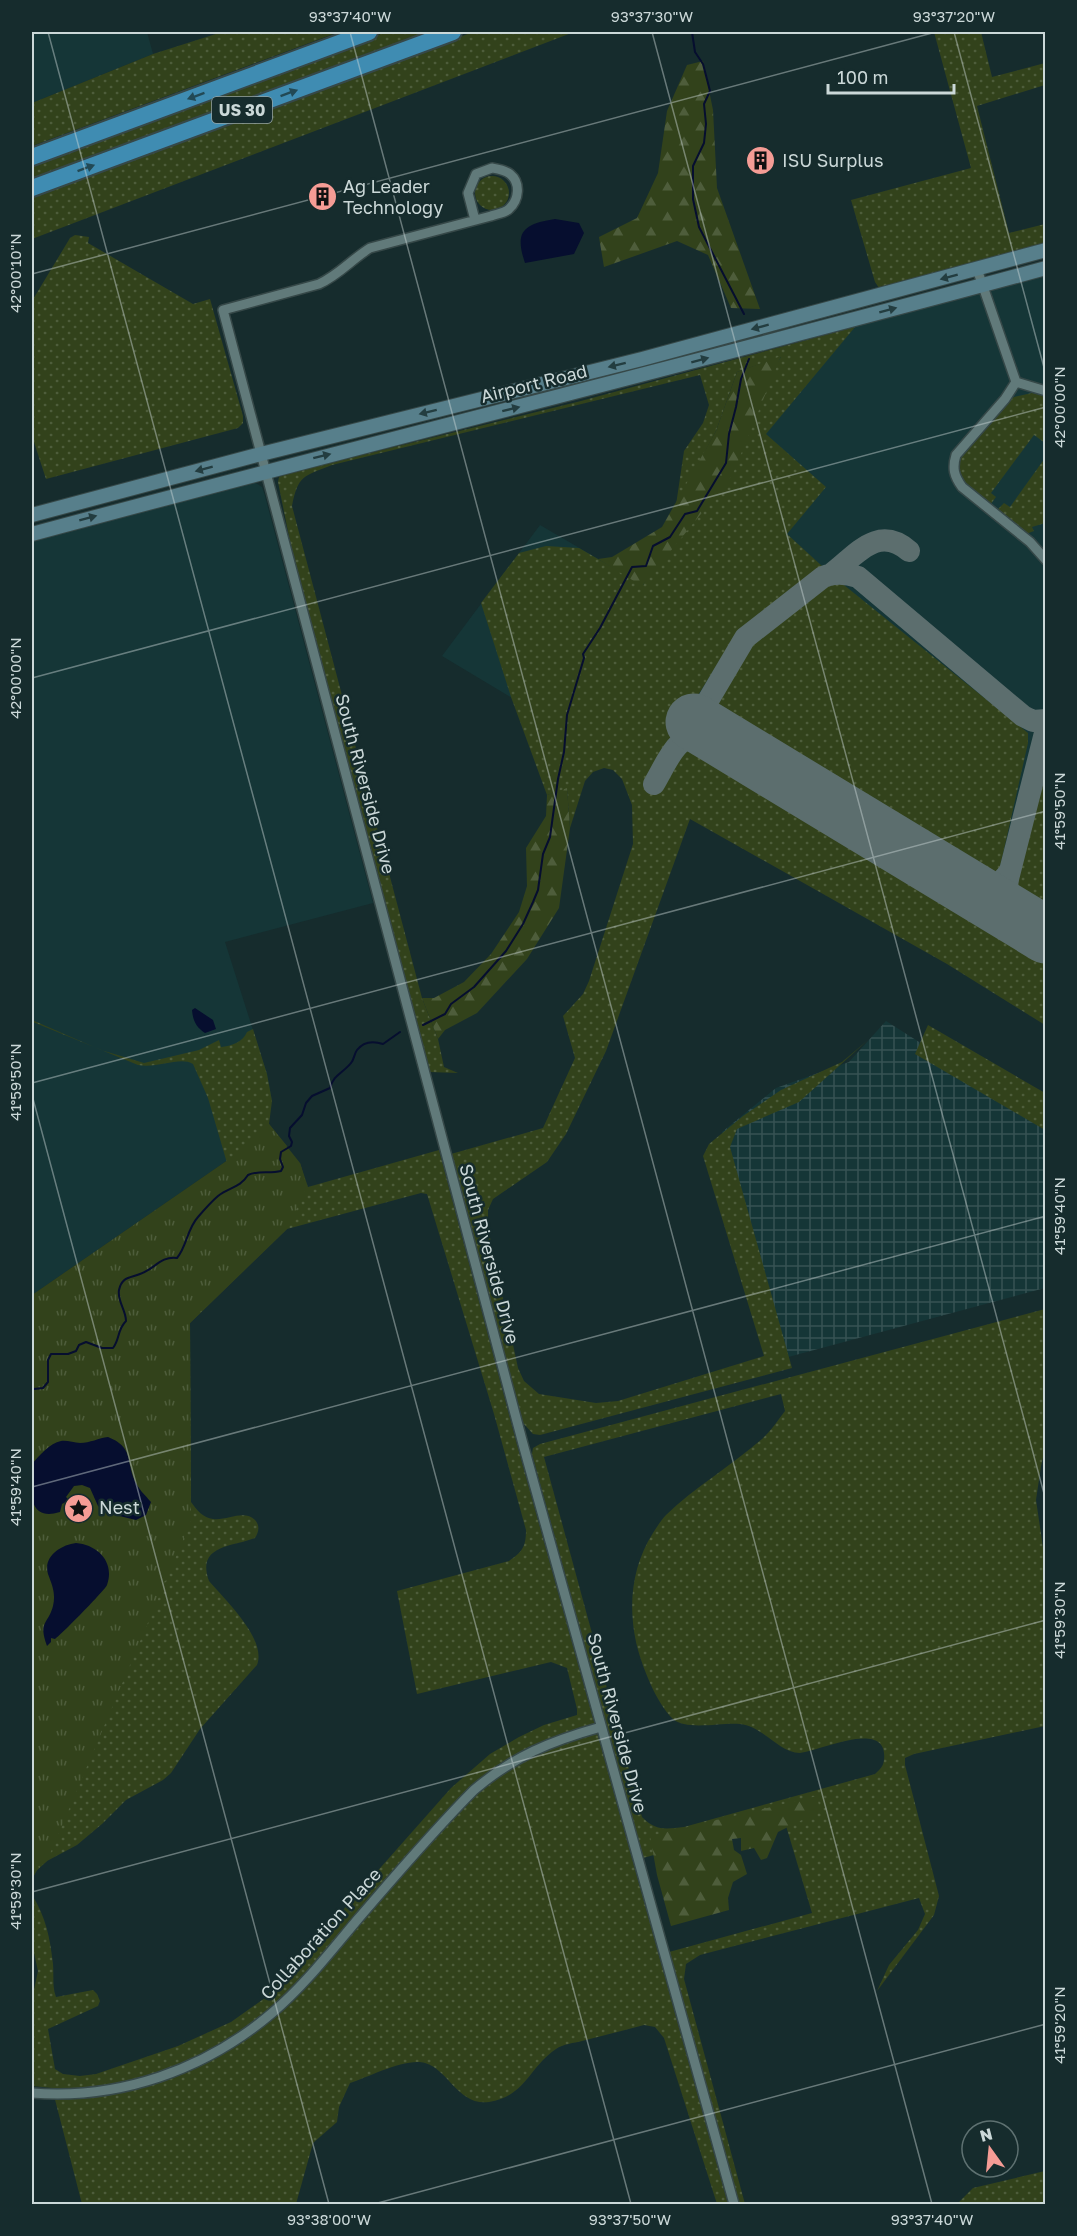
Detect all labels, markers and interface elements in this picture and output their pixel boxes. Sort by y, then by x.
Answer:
text: 93°37'40"W [309,7,391,25]
text: 93°37'30"W [611,7,693,25]
text: 93°37'20"W [913,7,995,25]
scale bar [828,57,954,95]
text: 100 m [837,66,888,88]
one-way arrow [280,87,298,97]
one-way arrow [187,92,205,101]
road number: US 30 [212,97,272,123]
building icon: ISU Surplus [745,145,777,177]
place label: ISU Surplus [782,149,884,171]
one-way arrow [78,163,96,173]
place label: Ag Leader Technology [343,175,443,218]
building icon: Ag Leader Technology [306,181,338,213]
text: 42°00'10"N [6,233,24,313]
one-way arrow [939,272,958,282]
one-way arrow [879,304,898,314]
one-way arrow [751,323,769,332]
one-way arrow [691,355,709,365]
street label: Airport Road [478,359,589,407]
one-way arrow [608,361,626,371]
text: 42°00'00"N [1050,366,1068,448]
one-way arrow [502,403,520,413]
one-way arrow [418,408,437,418]
one-way arrow [313,451,331,461]
one-way arrow [195,465,213,474]
one-way arrow [79,513,97,523]
text: 42°00'00"N [6,637,24,719]
street label: South Riverside Drive [331,691,401,876]
text: 41°59'50"N [1050,772,1068,850]
text: 41°59'50"N [6,1043,24,1121]
street label: South Riverside Drive [455,1161,525,1346]
text: 41°59'40"N [1050,1177,1068,1255]
text: 41°59'40"N [6,1448,24,1526]
place icon: Nest [62,1492,94,1524]
place label: Nest [99,1496,140,1518]
text: 41°59'30"N [1050,1581,1068,1659]
street label: South Riverside Drive [583,1630,653,1815]
text: 41°59'30"N [6,1852,24,1930]
street label: Collaboration Place [255,1863,385,2004]
text: 41°59'20"N [1050,1986,1068,2064]
north arrow [960,2119,1020,2179]
text: N [978,2123,995,2146]
text: 93°38'00"W [287,2210,371,2228]
text: 93°37'50"W [589,2210,671,2228]
text: 93°37'40"W [891,2210,973,2228]

